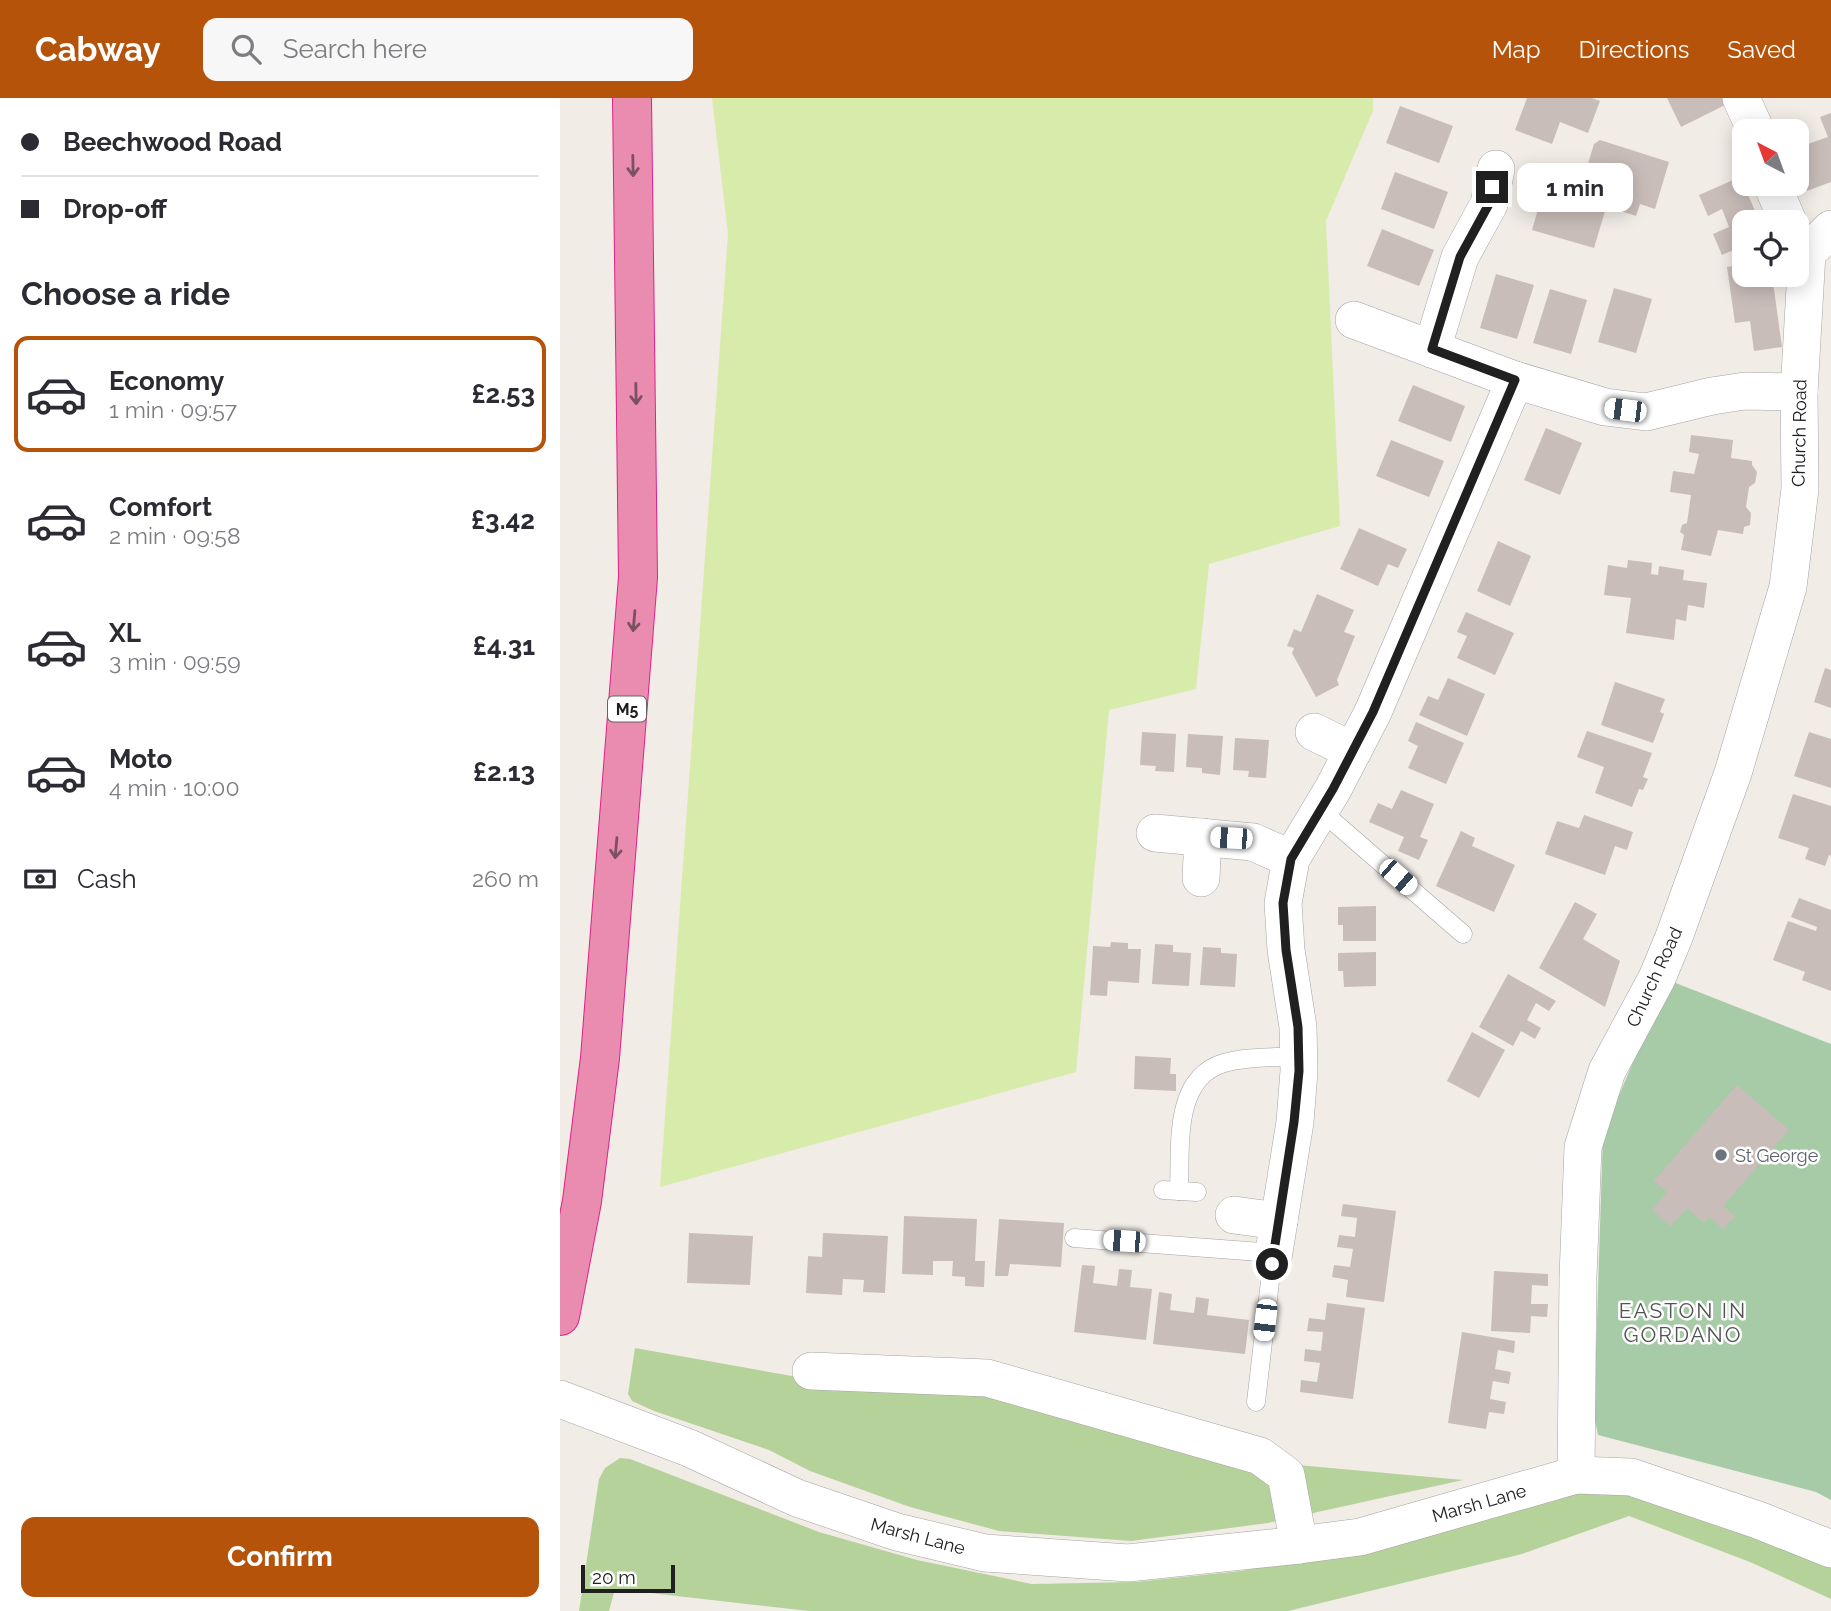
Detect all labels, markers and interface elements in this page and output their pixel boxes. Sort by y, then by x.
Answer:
search box [203,18,693,81]
text: Cabway [35,30,161,69]
icon: search [227,30,265,68]
text: Search here [283,34,427,64]
text: Map [1492,35,1541,64]
text: Directions [1579,35,1689,64]
text: Saved [1727,35,1796,64]
north arrow [1732,119,1810,196]
map controls [1732,119,1809,287]
text: Beechwood Road [63,127,282,157]
one-way arrow [626,154,640,177]
callout: 1 min [1516,162,1632,212]
route end [1476,171,1508,203]
text: 1 min [1546,174,1604,201]
text: Drop-off [63,194,167,224]
button: locate [1732,210,1809,287]
text: Choose a ride [21,275,230,312]
icon: car [25,363,88,426]
text: Economy [109,366,224,396]
text: £2.53 [471,379,535,409]
street label: Church Road [1788,379,1810,487]
one-way arrow [629,382,642,405]
text: 1 min · 09:57 [109,396,237,423]
car [1603,397,1648,423]
icon: car [25,489,88,552]
text: Comfort [109,492,212,522]
text: £3.42 [471,505,535,535]
text: 2 min · 09:58 [109,522,241,549]
one-way arrow [627,609,640,632]
icon: car [25,615,88,678]
text: XL [109,618,141,648]
text: £4.31 [473,631,535,661]
text: 3 min · 09:59 [109,648,241,675]
road number: M5 [608,696,646,722]
icon: car [25,741,88,804]
text: Moto [109,744,172,774]
text: £2.13 [473,757,535,787]
text: 4 min · 10:00 [109,774,239,801]
car [1210,826,1253,850]
one-way arrow [609,836,622,859]
car [1376,855,1421,899]
icon: cash [21,860,59,898]
text: Cash [77,864,137,894]
text: 260 m [472,865,539,892]
street label: Church Road [1622,924,1686,1030]
place label: St George [1735,1145,1819,1166]
marker: St George [1713,1147,1729,1163]
car [1103,1229,1146,1253]
route start [1256,1248,1288,1280]
car [1253,1298,1278,1342]
district label: EASTON IN GORDANO [1619,1298,1747,1347]
street label: Marsh Lane [1429,1479,1529,1526]
street label: Marsh Lane [868,1513,968,1559]
button: Confirm [21,1517,539,1597]
scale bar [581,1562,676,1594]
text: 20 m [592,1566,636,1588]

